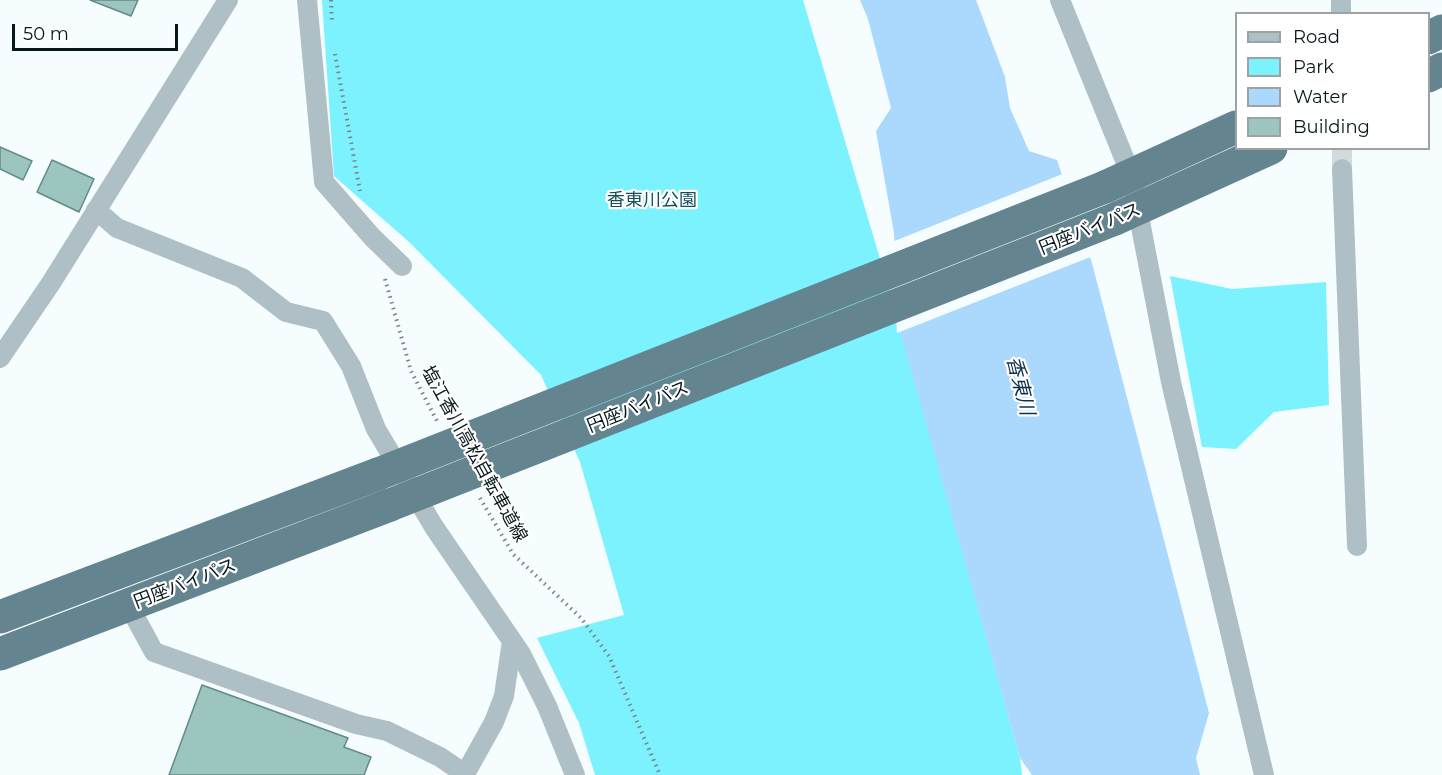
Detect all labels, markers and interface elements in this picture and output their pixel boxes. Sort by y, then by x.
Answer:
scale bar [15,12,182,50]
legend [1235,12,1430,150]
text: 50 m [23,23,69,45]
text: Road [1293,26,1340,48]
text: Park [1293,56,1334,78]
text: Water [1293,86,1348,108]
text: Building [1293,116,1370,138]
park label: 香東川公園 [607,190,697,212]
street label: 円座バイパス [1036,199,1144,259]
water label: 香東川 [1001,354,1039,418]
street label: 塩江香川高松自転車道線 [417,362,531,546]
street label: 円座バイパス [584,377,692,437]
street label: 円座バイパス [131,555,239,613]

